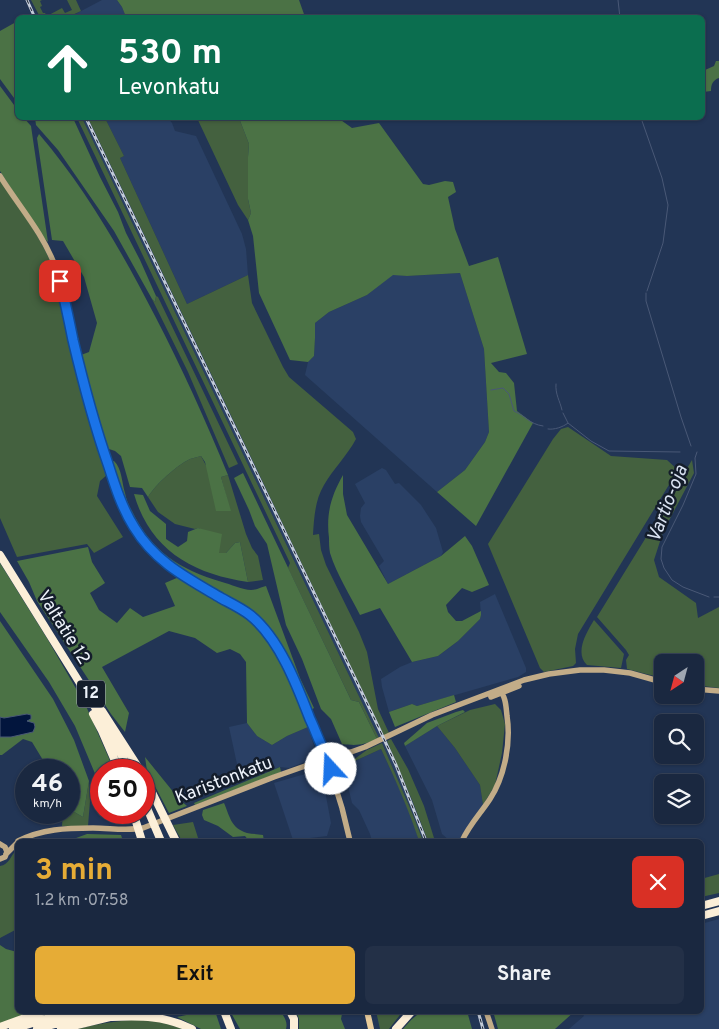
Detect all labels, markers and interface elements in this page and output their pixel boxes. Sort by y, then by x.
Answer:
text: 530 m [118,32,222,76]
icon: ahead [35,35,100,100]
text: Levonkatu [118,75,220,102]
pin [39,260,81,302]
icon: arrive [46,267,74,295]
water label: Vartio-oja [642,462,694,546]
street label: Valtatie 12 [31,587,95,669]
north arrow [654,654,704,704]
map controls [654,654,704,824]
road number: 12 [77,681,105,708]
button: search [654,714,704,764]
position arrow [304,742,356,794]
street label: Karistonkatu [172,752,276,810]
speed limit sign: 50 [90,759,155,824]
text: 46 [32,769,63,801]
button: layers [654,774,704,824]
text: km/h [33,796,62,812]
text: 3 min [35,853,113,890]
button: close [632,856,684,908]
text: 1.2 km · 07:58 [35,891,129,911]
button: Exit [35,946,355,1004]
button: Share [365,946,684,1004]

